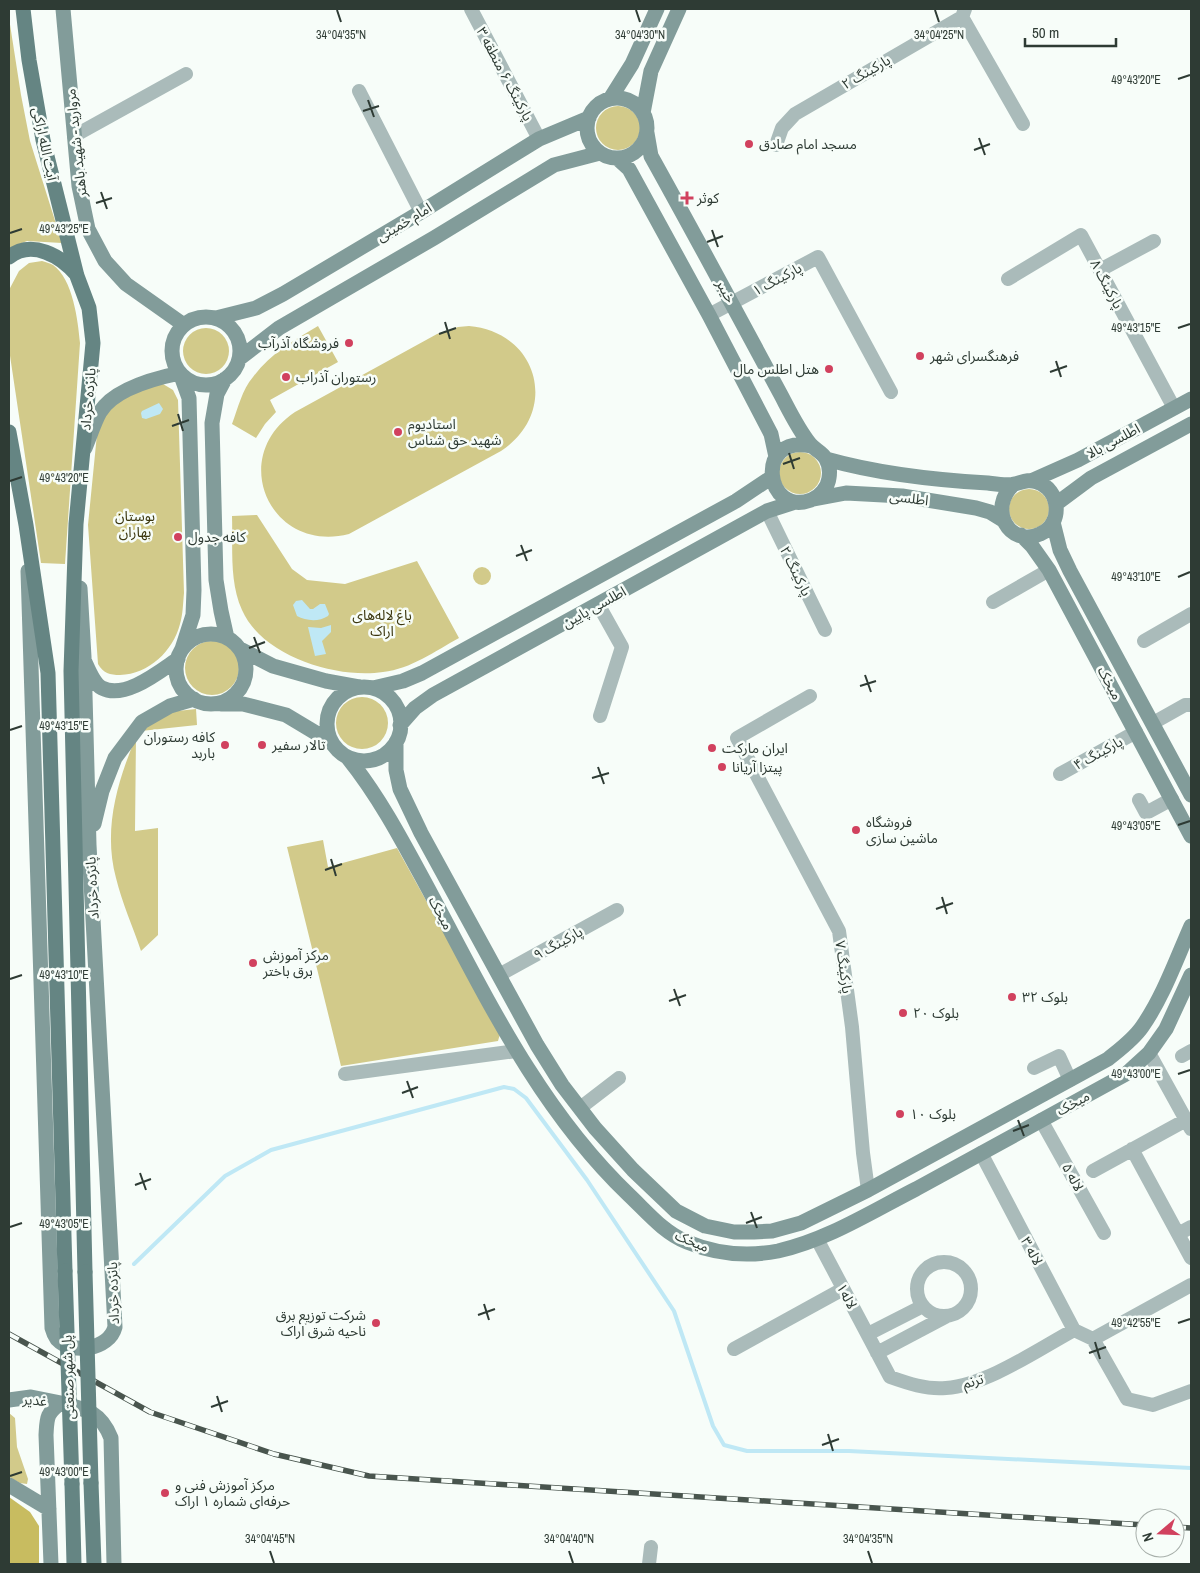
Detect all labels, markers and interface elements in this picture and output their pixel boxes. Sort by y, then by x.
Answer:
scale bar [1025,15,1116,47]
text: 50 m [1032,22,1059,43]
street label: پارکینگ ۶ منطقه ۳ [472,24,537,125]
text: 34°04'35"N [316,27,366,43]
text: 34°04'30"N [615,27,665,43]
text: 34°04'25"N [914,27,964,43]
street label: پارکینگ ۲ [838,51,894,94]
text: 49°43'20"E [1111,72,1161,88]
street label: مروارید - شهید باهنر [61,88,91,199]
street label: آیت الله اراکی [28,106,62,183]
place label: مسجد امام صادق [759,135,857,155]
marker: مسجد امام صادق [743,138,755,150]
place label: کوثر [696,189,719,207]
marker: کوثر [681,192,693,204]
street label: امام خمینی [373,198,436,247]
text: 49°43'25"E [39,221,89,237]
street label: پارکینگ ۸ [1086,256,1128,312]
street label: پارکینگ ۱ [749,258,805,300]
street label: خیبر [712,275,740,306]
text: 49°43'15"E [1111,320,1161,336]
place label: فروشگاه آذرآب [258,334,339,352]
marker: فروشگاه آذرآب [343,337,355,349]
place label: فرهنگسرای شهر [929,347,1019,365]
marker: فرهنگسرای شهر [914,350,926,362]
place label: هتل اطلس مال [733,360,819,378]
marker: هتل اطلس مال [823,363,835,375]
street label: پانزده خرداد [76,367,101,431]
place label: رستوران آذراب [296,368,376,386]
marker: رستوران آذراب [280,371,292,383]
place label: استادیوم شهید حق شناس [408,415,501,450]
street label: اطلسی بالا [1083,419,1143,463]
marker: استادیوم شهید حق شناس [392,426,404,438]
text: 49°43'20"E [39,470,89,486]
street label: اطلسی [888,487,930,509]
park label: بوستان بهاران [115,507,155,541]
place label: کافه جدول [188,528,246,546]
marker: کافه جدول [172,531,184,543]
street label: پارکینگ ۲ [775,543,816,599]
text: 49°43'10"E [1111,569,1161,585]
street label: اطلسی پایین [559,582,630,633]
park label: باغ لاله‌های اراک [352,606,412,640]
street label: میخک [1094,663,1126,703]
text: 49°43'15"E [39,718,89,734]
place label: کافه رستوران باربد [144,728,215,762]
street label: پارکینگ ۴ [1070,732,1126,775]
place label: تالار سفیر [271,736,325,754]
marker: کافه رستوران باربد [219,739,231,751]
marker: تالار سفیر [256,739,268,751]
place label: ایران مارکت [722,739,788,757]
marker: ایران مارکت [706,742,718,754]
place label: پیتزا آریانا [732,758,782,777]
marker: پیتزا آریانا [716,761,728,773]
place label: فروشگاه ماشین سازی [866,813,938,847]
text: 49°43'05"E [1111,818,1161,834]
marker: فروشگاه ماشین سازی [850,824,862,836]
street label: پانزده خرداد [81,856,104,920]
street label: میخک [425,893,457,933]
street label: پارکینگ ۹ [530,922,586,965]
street label: پارکینگ ۷ [830,939,857,995]
place label: مرکز آموزش برق باختر [262,946,329,980]
marker: مرکز آموزش برق باختر [247,957,259,969]
text: 49°43'10"E [39,967,89,983]
place label: بلوک ۳۲ [1022,988,1068,1006]
marker: بلوک ۳۲ [1006,991,1018,1003]
place label: بلوک ۲۰ [913,1004,959,1022]
marker: بلوک ۲۰ [897,1007,909,1019]
text: 49°43'00"E [1111,1066,1161,1082]
street label: میخک [1053,1087,1093,1119]
place label: بلوک ۱۰ [910,1105,956,1123]
marker: بلوک ۱۰ [894,1108,906,1120]
street label: لاله ۵ [1058,1160,1088,1194]
text: 49°43'05"E [39,1216,89,1232]
street label: میخک [672,1226,712,1256]
street label: لاله ۳ [1017,1234,1047,1268]
street label: پانزده خرداد [103,1261,124,1325]
street label: لاله۱ [833,1280,861,1312]
place label: شرکت توزیع برق ناحیه شرق اراک [276,1306,366,1340]
text: 49°42'55"E [1111,1315,1161,1331]
marker: شرکت توزیع برق ناحیه شرق اراک [370,1317,382,1329]
street label: پل شهر صنعتی [58,1334,80,1420]
street label: ترنم [960,1369,986,1394]
street label: غدیر [21,1390,48,1410]
text: 49°43'00"E [39,1464,89,1480]
place label: مرکز آموزش فنی و حرفه‌ای شماره ۱ اراک [175,1476,290,1510]
marker: مرکز آموزش فنی و حرفه‌ای شماره ۱ اراک [159,1487,171,1499]
north arrow [1135,1508,1185,1558]
text: N [1138,1530,1158,1544]
text: 34°04'45"N [245,1531,295,1547]
text: 34°04'40"N [544,1531,594,1547]
text: 34°04'35"N [843,1531,893,1547]

